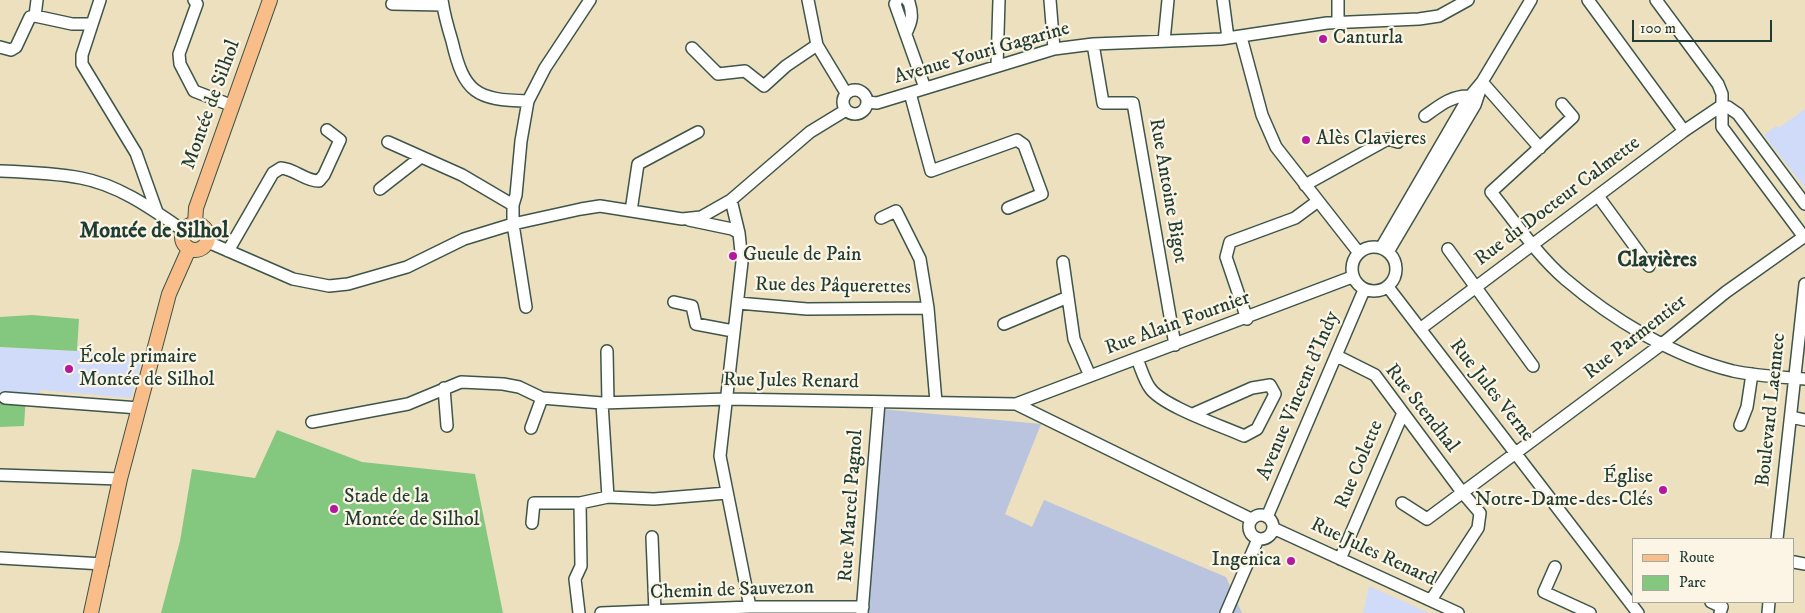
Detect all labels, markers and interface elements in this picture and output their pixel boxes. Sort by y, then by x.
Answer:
scale bar [1635,10,1775,42]
street label: Avenue Youri Gagarine [891,17,1073,91]
text: 100 m [1640,19,1676,38]
place label: Canturla [1333,27,1403,51]
marker: Canturla [1317,33,1329,45]
street label: Montée de Silhol [178,37,246,173]
street label: Rue Antoine Bigot [1142,117,1192,265]
place label: Alès Clavieres [1316,128,1426,152]
street label: Rue du Docteur Calmette [1471,132,1645,272]
marker: Alès Clavieres [1300,134,1312,146]
district label: Montée de Silhol [79,219,229,245]
place label: Gueule de Pain [743,244,861,268]
district label: Clavières [1617,248,1697,274]
marker: Gueule de Pain [727,250,739,262]
street label: Rue des Pâquerettes [755,274,911,300]
street label: Rue Alain Fournier [1102,287,1254,361]
street label: Rue Parmentier [1580,290,1692,386]
street label: Avenue Vincent d'Indy [1253,308,1345,484]
street label: Boulevard Laennec [1752,332,1792,488]
street label: Rue Jules Verne [1443,335,1539,447]
place label: École primaire Montée de Silhol [79,346,215,393]
street label: Rue Stendhal [1379,360,1463,458]
marker: École primaire Montée de Silhol [63,363,75,375]
street label: Rue Jules Renard [723,369,859,395]
street label: Rue Colette [1331,417,1389,513]
street label: Rue Marcel Pagnol [835,429,869,583]
place label: Église Notre-Dame-des-Clés [1475,466,1653,513]
marker: Église Notre-Dame-des-Clés [1657,484,1669,496]
place label: Stade de la Montée de Silhol [344,486,480,533]
marker: Stade de la Montée de Silhol [328,503,340,515]
street label: Rue Jules Renard [1306,513,1440,593]
legend [1632,538,1795,603]
text: Route [1679,548,1714,567]
place label: Ingenica [1212,549,1281,573]
marker: Ingenica [1285,555,1297,567]
text: Parc [1679,573,1706,592]
street label: Chemin de Sauvezon [650,576,814,606]

